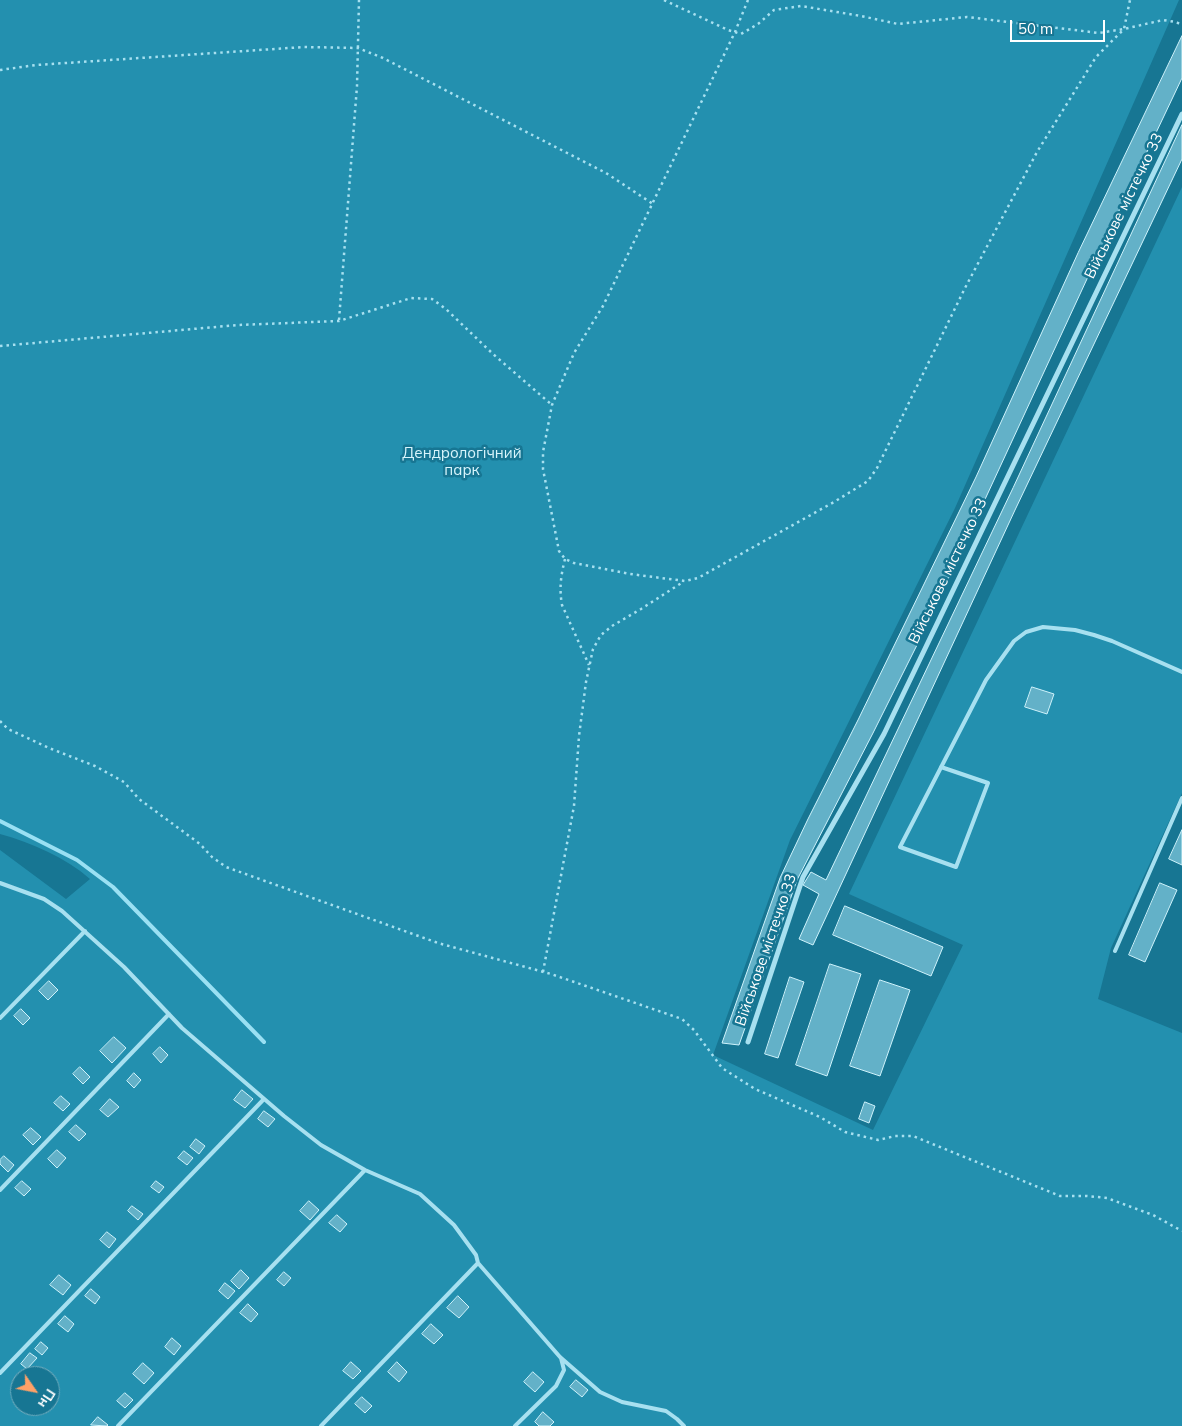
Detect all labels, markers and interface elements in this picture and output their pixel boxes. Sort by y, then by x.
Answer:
scale bar [1012,10,1107,42]
text: 50 m [1018,19,1053,38]
street label: Військове містечко 33 [1081,130,1167,282]
park label: Дендрологічний парк [402,444,522,479]
street label: Військове містечко 33 [905,495,991,647]
street label: Військове містечко 33 [731,872,801,1028]
north arrow [10,1366,60,1416]
text: Пн [34,1386,60,1412]

